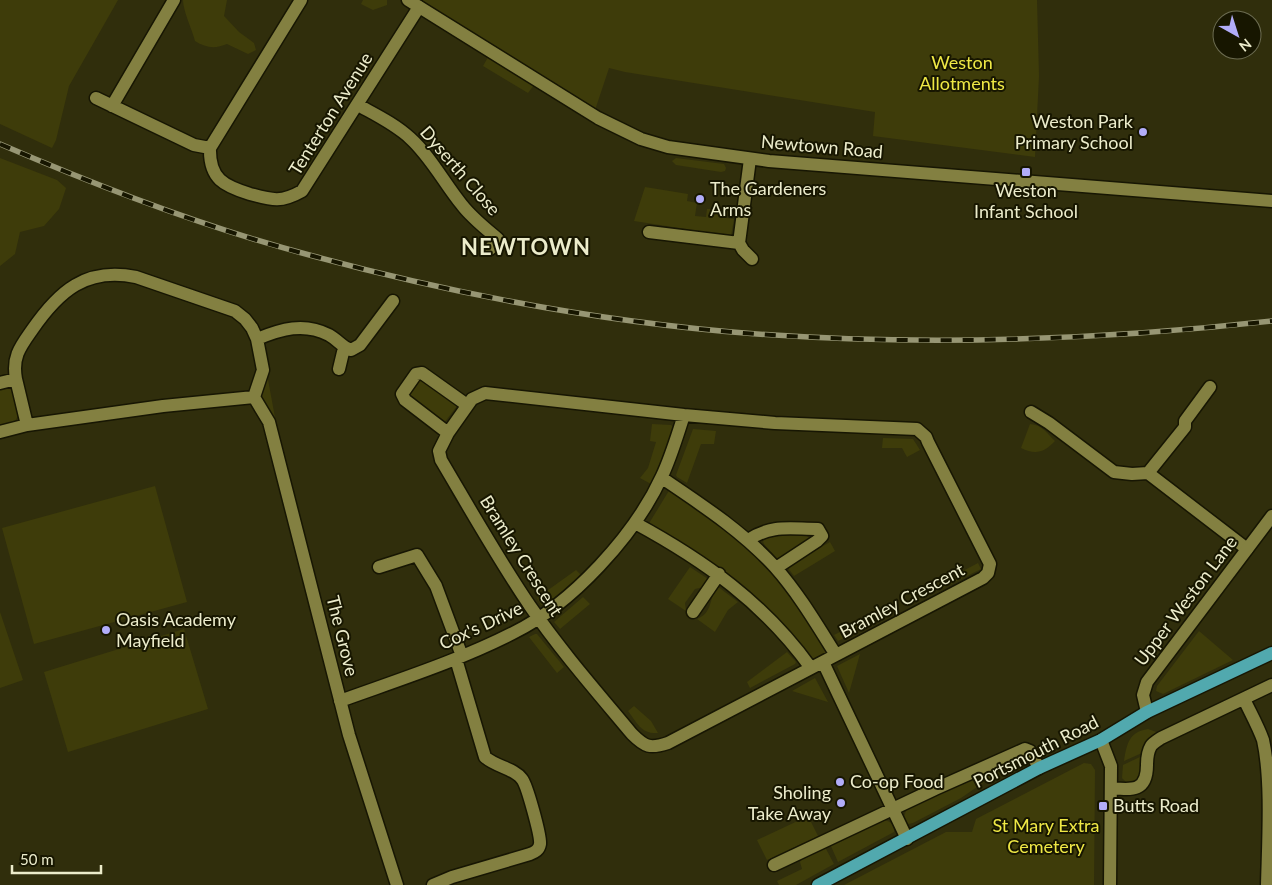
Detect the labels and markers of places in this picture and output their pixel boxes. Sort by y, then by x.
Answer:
place label: Weston Park Primary School [1015,110,1134,153]
marker: Weston Park Primary School [1137,126,1149,138]
marker: Weston Infant School [1020,166,1032,178]
place label: The Gardeners Arms [710,177,827,220]
place label: Weston Infant School [974,179,1078,222]
marker: The Gardeners Arms [694,193,706,205]
place label: Oasis Academy Mayfield [116,608,237,651]
marker: Oasis Academy Mayfield [100,624,112,636]
place label: Co-op Food [850,770,944,792]
marker: Co-op Food [834,776,846,788]
place label: Sholing Take Away [748,781,832,824]
place label: Butts Road [1113,794,1199,816]
marker: Sholing Take Away [835,797,847,809]
marker: Butts Road [1097,800,1109,812]

